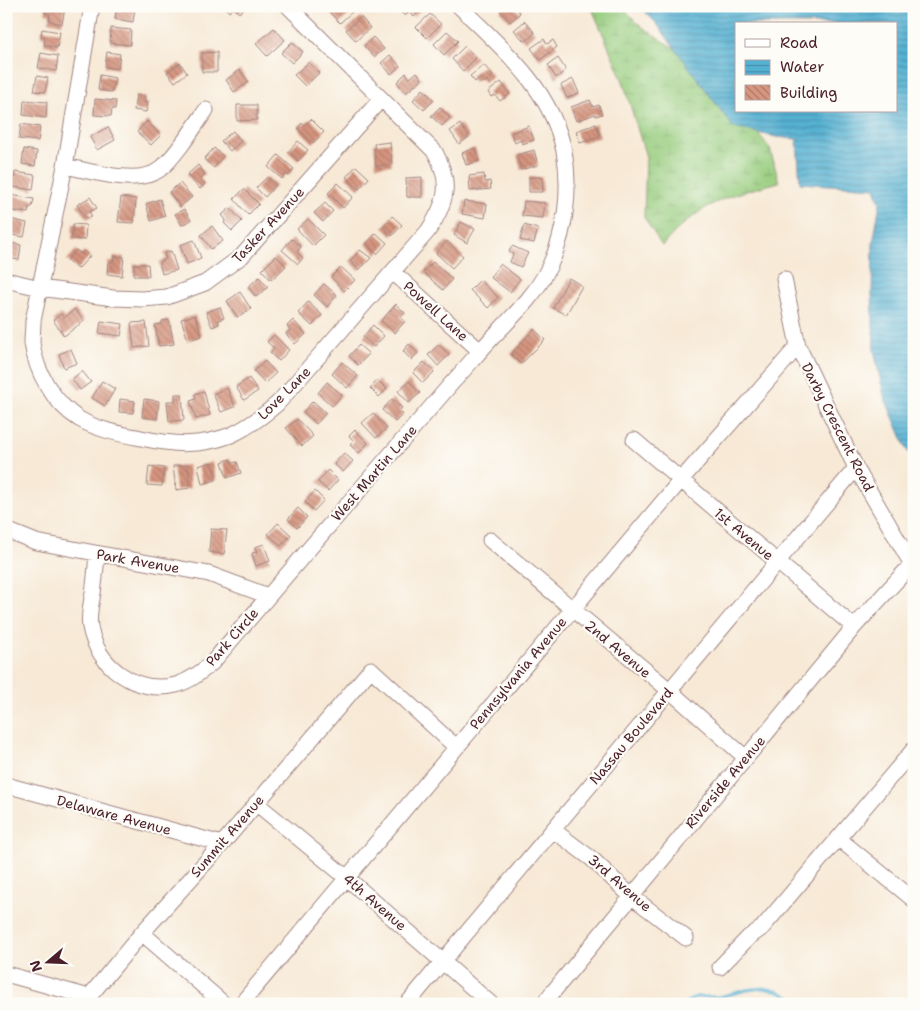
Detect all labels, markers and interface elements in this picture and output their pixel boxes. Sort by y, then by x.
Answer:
legend [735,22,898,112]
text: Road [780,33,818,53]
text: Water [780,57,824,77]
text: Building [780,83,837,103]
street label: Tasker Avenue [228,183,308,267]
street label: Powell Lane [400,277,472,345]
street label: Darby Crescent Road [798,360,878,495]
street label: Love Lane [253,362,315,424]
street label: West Martin Lane [327,421,421,525]
street label: 1st Avenue [711,504,778,564]
street label: Park Avenue [95,545,181,577]
street label: Park Circle [202,604,262,670]
street label: Pennsylvania Avenue [465,613,571,733]
street label: 2nd Avenue [581,616,655,682]
street label: Nassau Boulevard [585,684,677,788]
street label: Riverside Avenue [681,732,769,832]
street label: Delaware Avenue [55,791,173,839]
street label: Summit Avenue [186,791,268,881]
street label: 3rd Avenue [584,850,656,916]
street label: 4th Avenue [339,869,411,935]
north arrow [22,938,72,988]
text: N [25,958,46,974]

